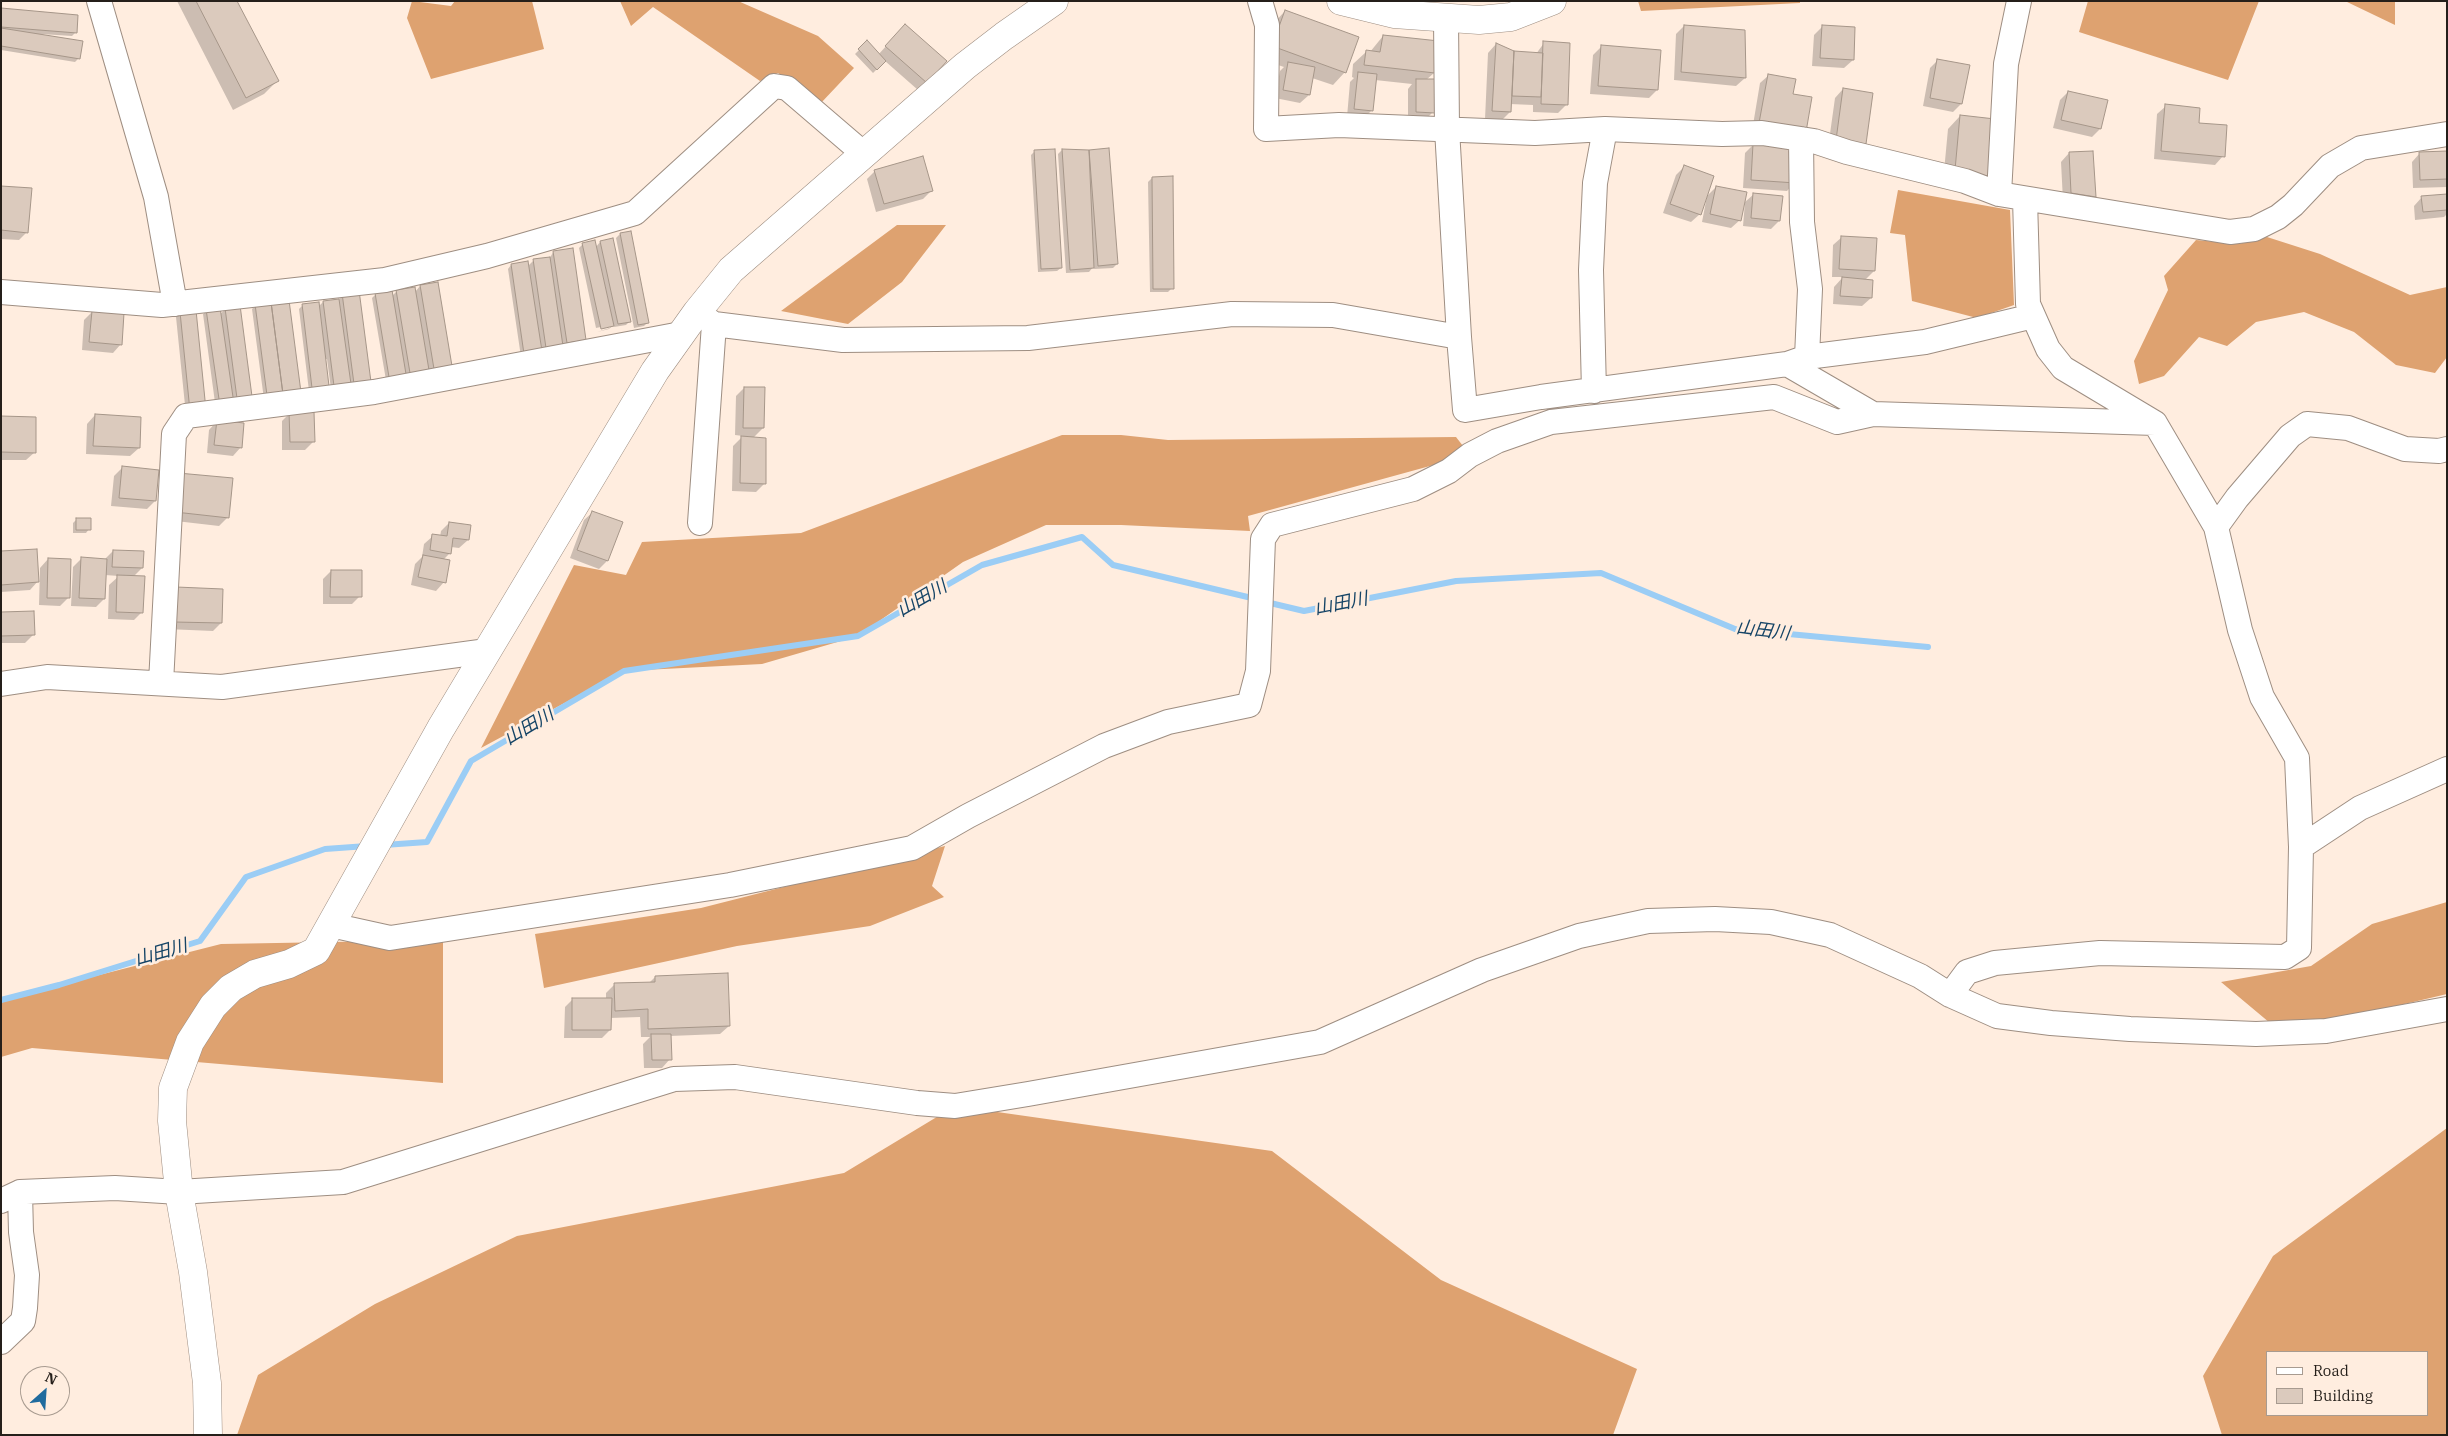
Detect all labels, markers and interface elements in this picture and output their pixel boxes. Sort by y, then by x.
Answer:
water label: 山田川 [893,576,951,622]
water label: 山田川 [1312,588,1370,620]
water label: 山田川 [1735,617,1791,645]
water label: 山田川 [500,704,558,750]
water label: 山田川 [132,935,190,971]
legend [2266,1351,2428,1416]
text: Road [2313,1361,2349,1380]
north arrow [20,1366,70,1416]
text: N [42,1368,60,1389]
text: Building [2313,1386,2373,1405]

